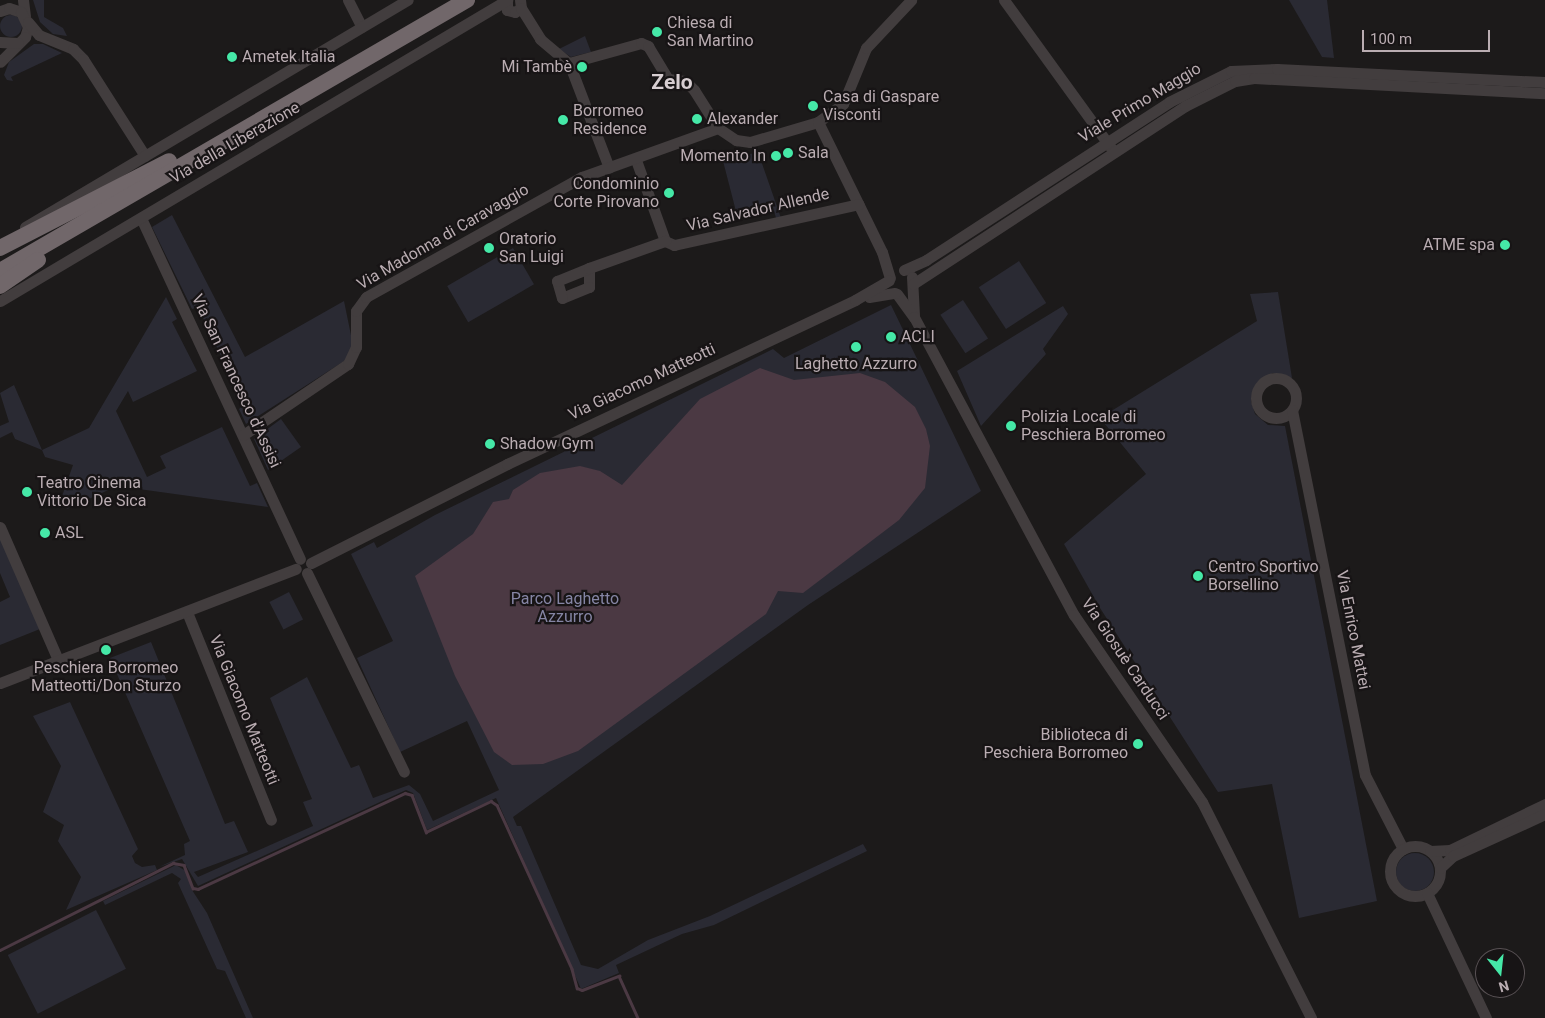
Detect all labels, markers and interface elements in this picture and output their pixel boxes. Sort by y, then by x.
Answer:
place label: Chiesa di San Martino [667,13,754,51]
scale bar [1365,20,1492,52]
marker: Chiesa di San Martino [651,26,663,38]
text: 100 m [1370,30,1412,48]
place label: Ametek Italia [242,47,336,67]
marker: Ametek Italia [226,51,238,63]
place label: Mi Tambè [501,57,572,77]
street label: Viale Primo Maggio [1075,59,1205,147]
marker: Mi Tambè [576,61,588,73]
district label: Zelo [651,69,693,95]
place label: Casa di Gaspare Visconti [823,87,939,125]
street label: Via della Liberazione [167,98,303,188]
marker: Casa di Gaspare Visconti [807,100,819,112]
place label: Borromeo Residence [573,101,647,139]
place label: Alexander [707,109,778,129]
marker: Alexander [691,113,703,125]
marker: Borromeo Residence [557,114,569,126]
place label: Sala [798,143,829,163]
place label: Momento In [680,146,766,166]
marker: Sala [782,147,794,159]
marker: Momento In [770,150,782,162]
place label: Condominio Corte Pirovano [553,174,659,212]
street label: Via Madonna di Caravaggio [354,180,532,294]
street label: Via Salvador Allende [685,184,831,236]
marker: Condominio Corte Pirovano [663,187,675,199]
place label: Oratorio San Luigi [499,229,564,267]
place label: ATME spa [1423,235,1495,255]
marker: ATME spa [1499,239,1511,251]
marker: Oratorio San Luigi [483,242,495,254]
street label: Via San Francesco d'Assisi [187,291,285,471]
place label: ACLI [901,327,935,347]
marker: ACLI [885,331,897,343]
street label: Via Giacomo Matteotti [565,339,719,425]
marker: Laghetto Azzurro [850,341,862,353]
place label: Laghetto Azzurro [795,354,917,374]
place label: Polizia Locale di Peschiera Borromeo [1021,407,1166,445]
marker: Polizia Locale di Peschiera Borromeo [1005,420,1017,432]
place label: Shadow Gym [500,434,594,454]
marker: Shadow Gym [484,438,496,450]
place label: Teatro Cinema Vittorio De Sica [37,473,146,511]
marker: Teatro Cinema Vittorio De Sica [21,486,33,498]
place label: ASL [55,523,84,543]
marker: ASL [39,527,51,539]
place label: Centro Sportivo Borsellino [1208,557,1319,595]
street label: Via Enrico Mattei [1332,569,1374,691]
marker: Centro Sportivo Borsellino [1192,570,1204,582]
park label: Parco Laghetto Azzurro [511,589,619,627]
street label: Via Giosuè Carducci [1077,594,1173,724]
street label: Via Giacomo Matteotti [205,632,283,788]
marker: Peschiera Borromeo Matteotti/Don Sturzo [100,644,112,656]
place label: Peschiera Borromeo Matteotti/Don Sturzo [31,658,181,696]
place label: Biblioteca di Peschiera Borromeo [983,725,1128,763]
marker: Biblioteca di Peschiera Borromeo [1132,738,1144,750]
north arrow [1475,948,1525,998]
text: N [1497,977,1511,996]

